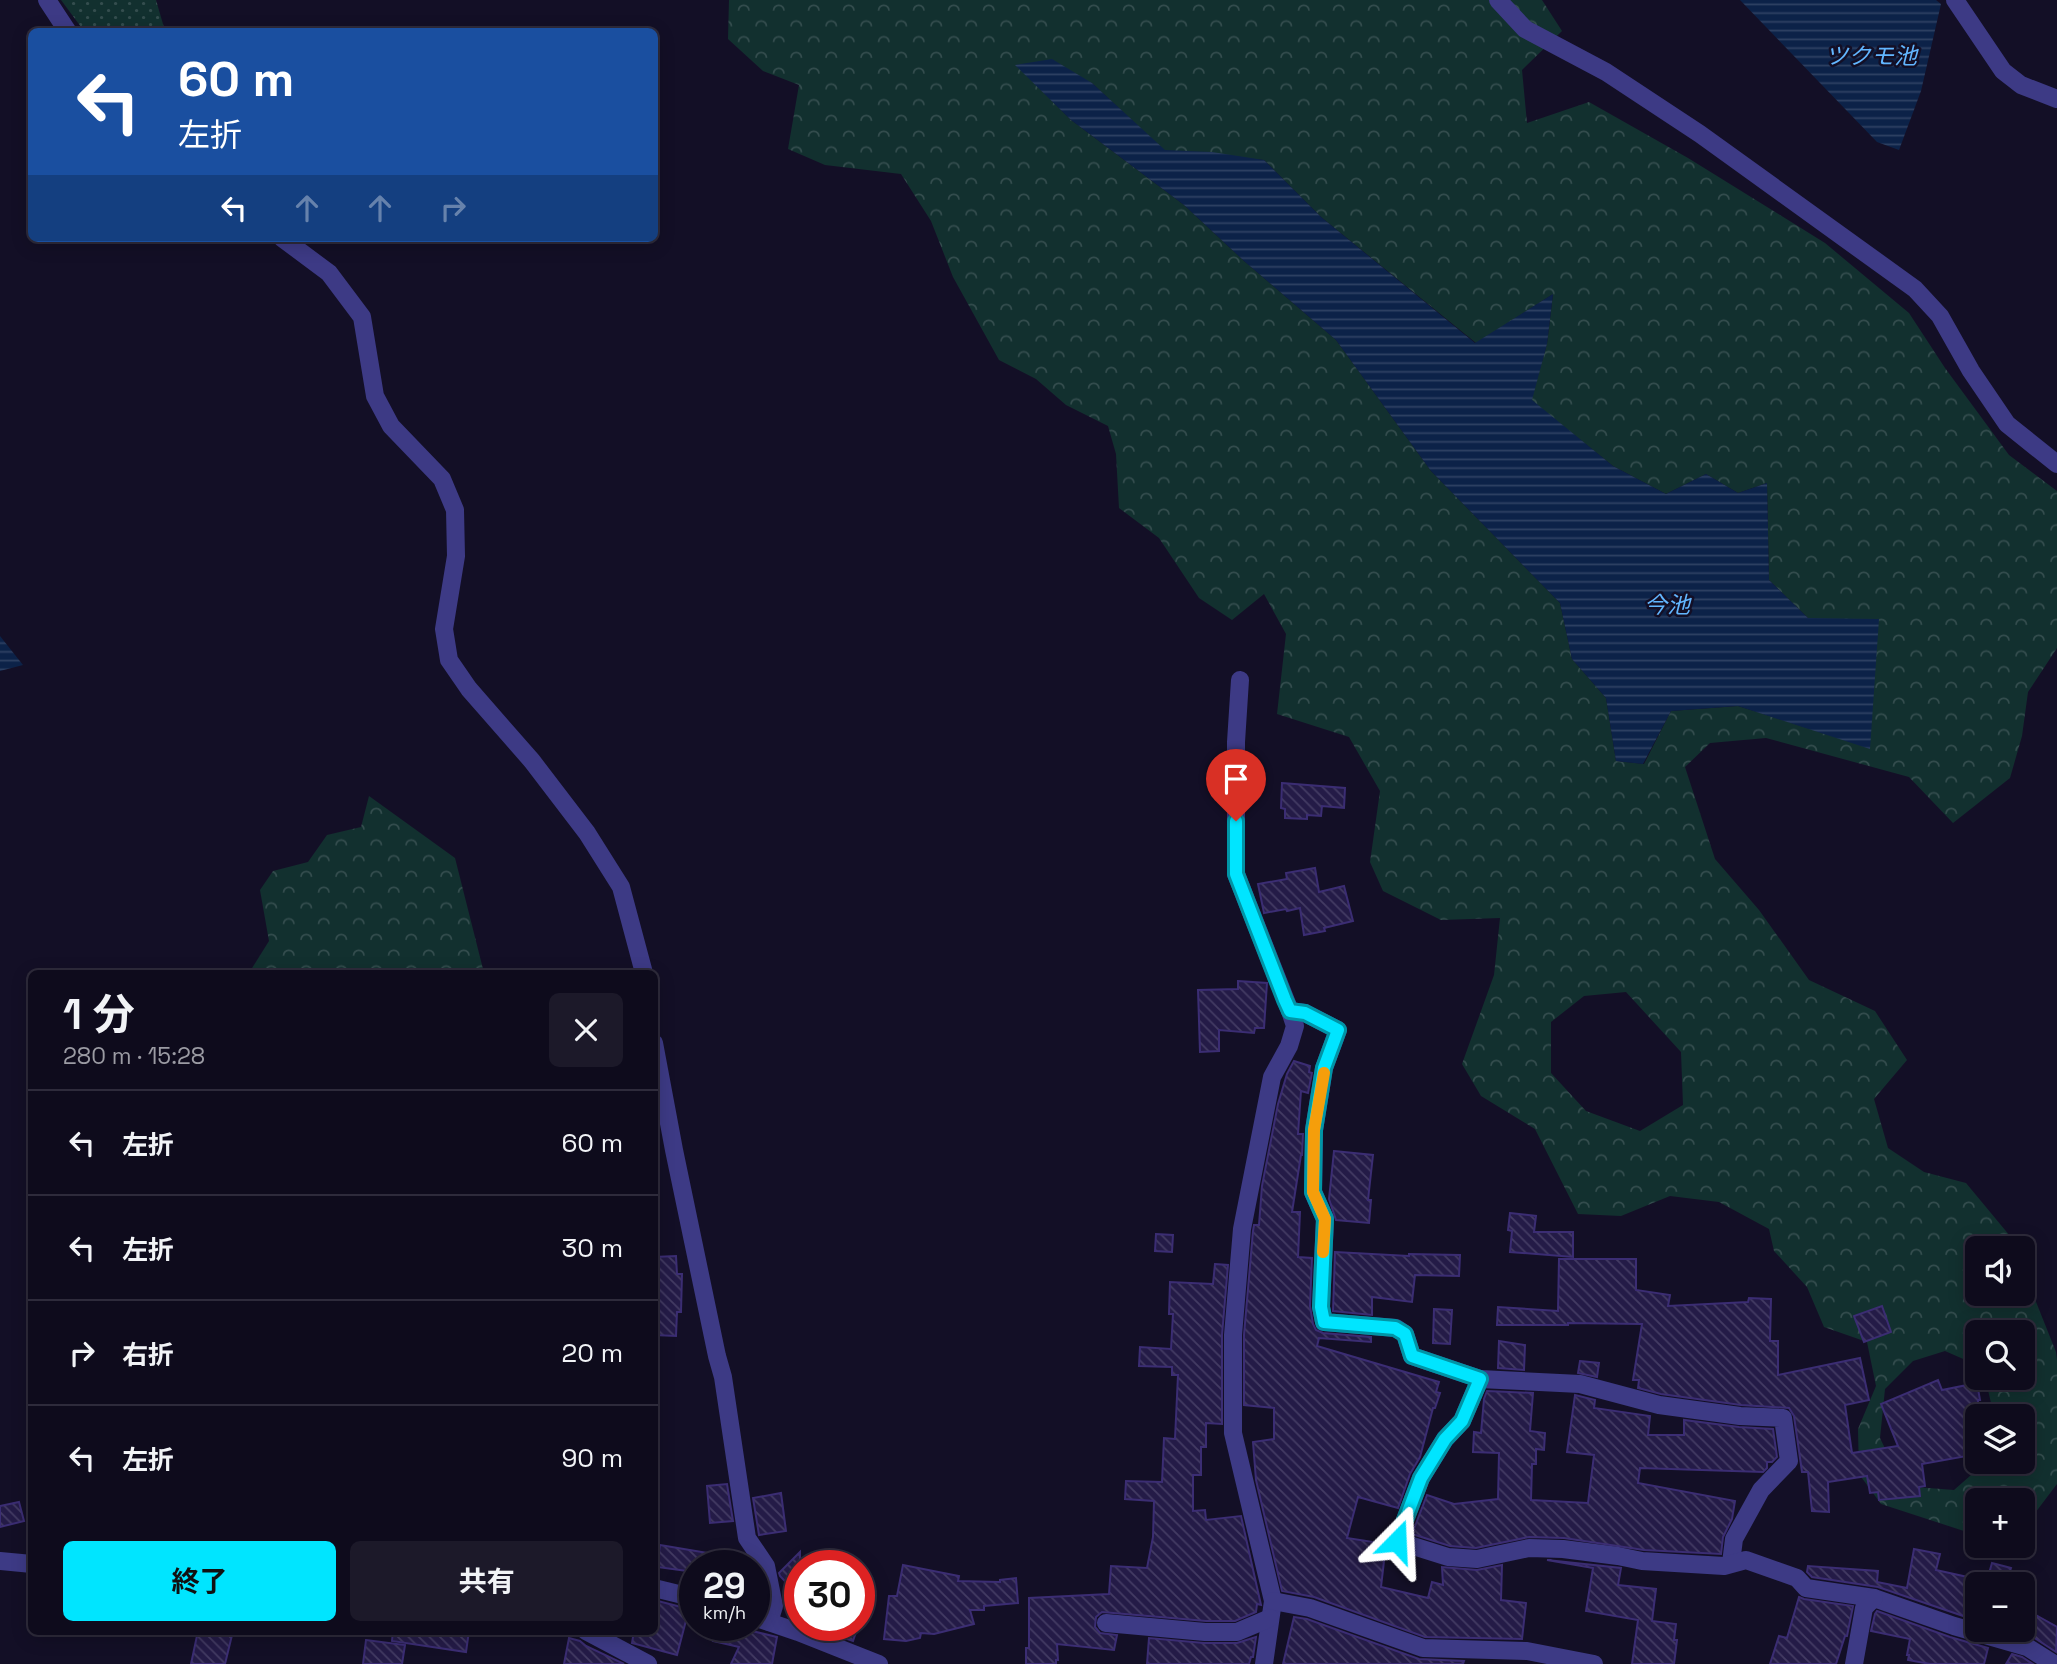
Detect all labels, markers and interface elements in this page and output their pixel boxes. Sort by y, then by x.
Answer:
water label: ツクモ池 [1825,41,1919,71]
text: 60 m [178,48,294,110]
icon: left [63,56,154,147]
text: 左折 [178,115,242,155]
icon: left [215,189,253,227]
icon: ahead [288,189,326,227]
icon: ahead [361,189,399,227]
icon: right [434,189,472,227]
water label: 今池 [1644,590,1692,620]
pin [1206,749,1266,821]
icon: arrive [1217,760,1255,798]
text: 1 分 [63,988,135,1041]
button: close [549,993,623,1067]
text: 280 m · 15:28 [63,1041,205,1071]
icon: left [63,1124,101,1162]
text: 60 m [561,1126,623,1160]
text: 左折 [122,1128,174,1162]
icon: left [63,1229,101,1267]
text: 30 m [562,1231,623,1265]
text: 左折 [122,1233,174,1267]
map controls [1965,1236,2035,1642]
button: sound [1965,1236,2035,1306]
button: search [1965,1320,2035,1390]
icon: right [63,1334,101,1372]
text: 20 m [562,1336,623,1370]
text: 右折 [122,1338,174,1372]
button: layers [1965,1404,2035,1474]
icon: left [63,1439,101,1477]
text: 90 m [561,1441,623,1475]
text: 左折 [122,1443,174,1477]
button: + [1965,1488,2035,1558]
position arrow [1360,1504,1434,1578]
button: 終了 [63,1541,336,1621]
button: 共有 [350,1541,623,1621]
speed limit sign: 30 [784,1550,875,1641]
text: 29 [703,1564,746,1608]
button: − [1965,1572,2035,1642]
text: km/h [703,1601,746,1624]

